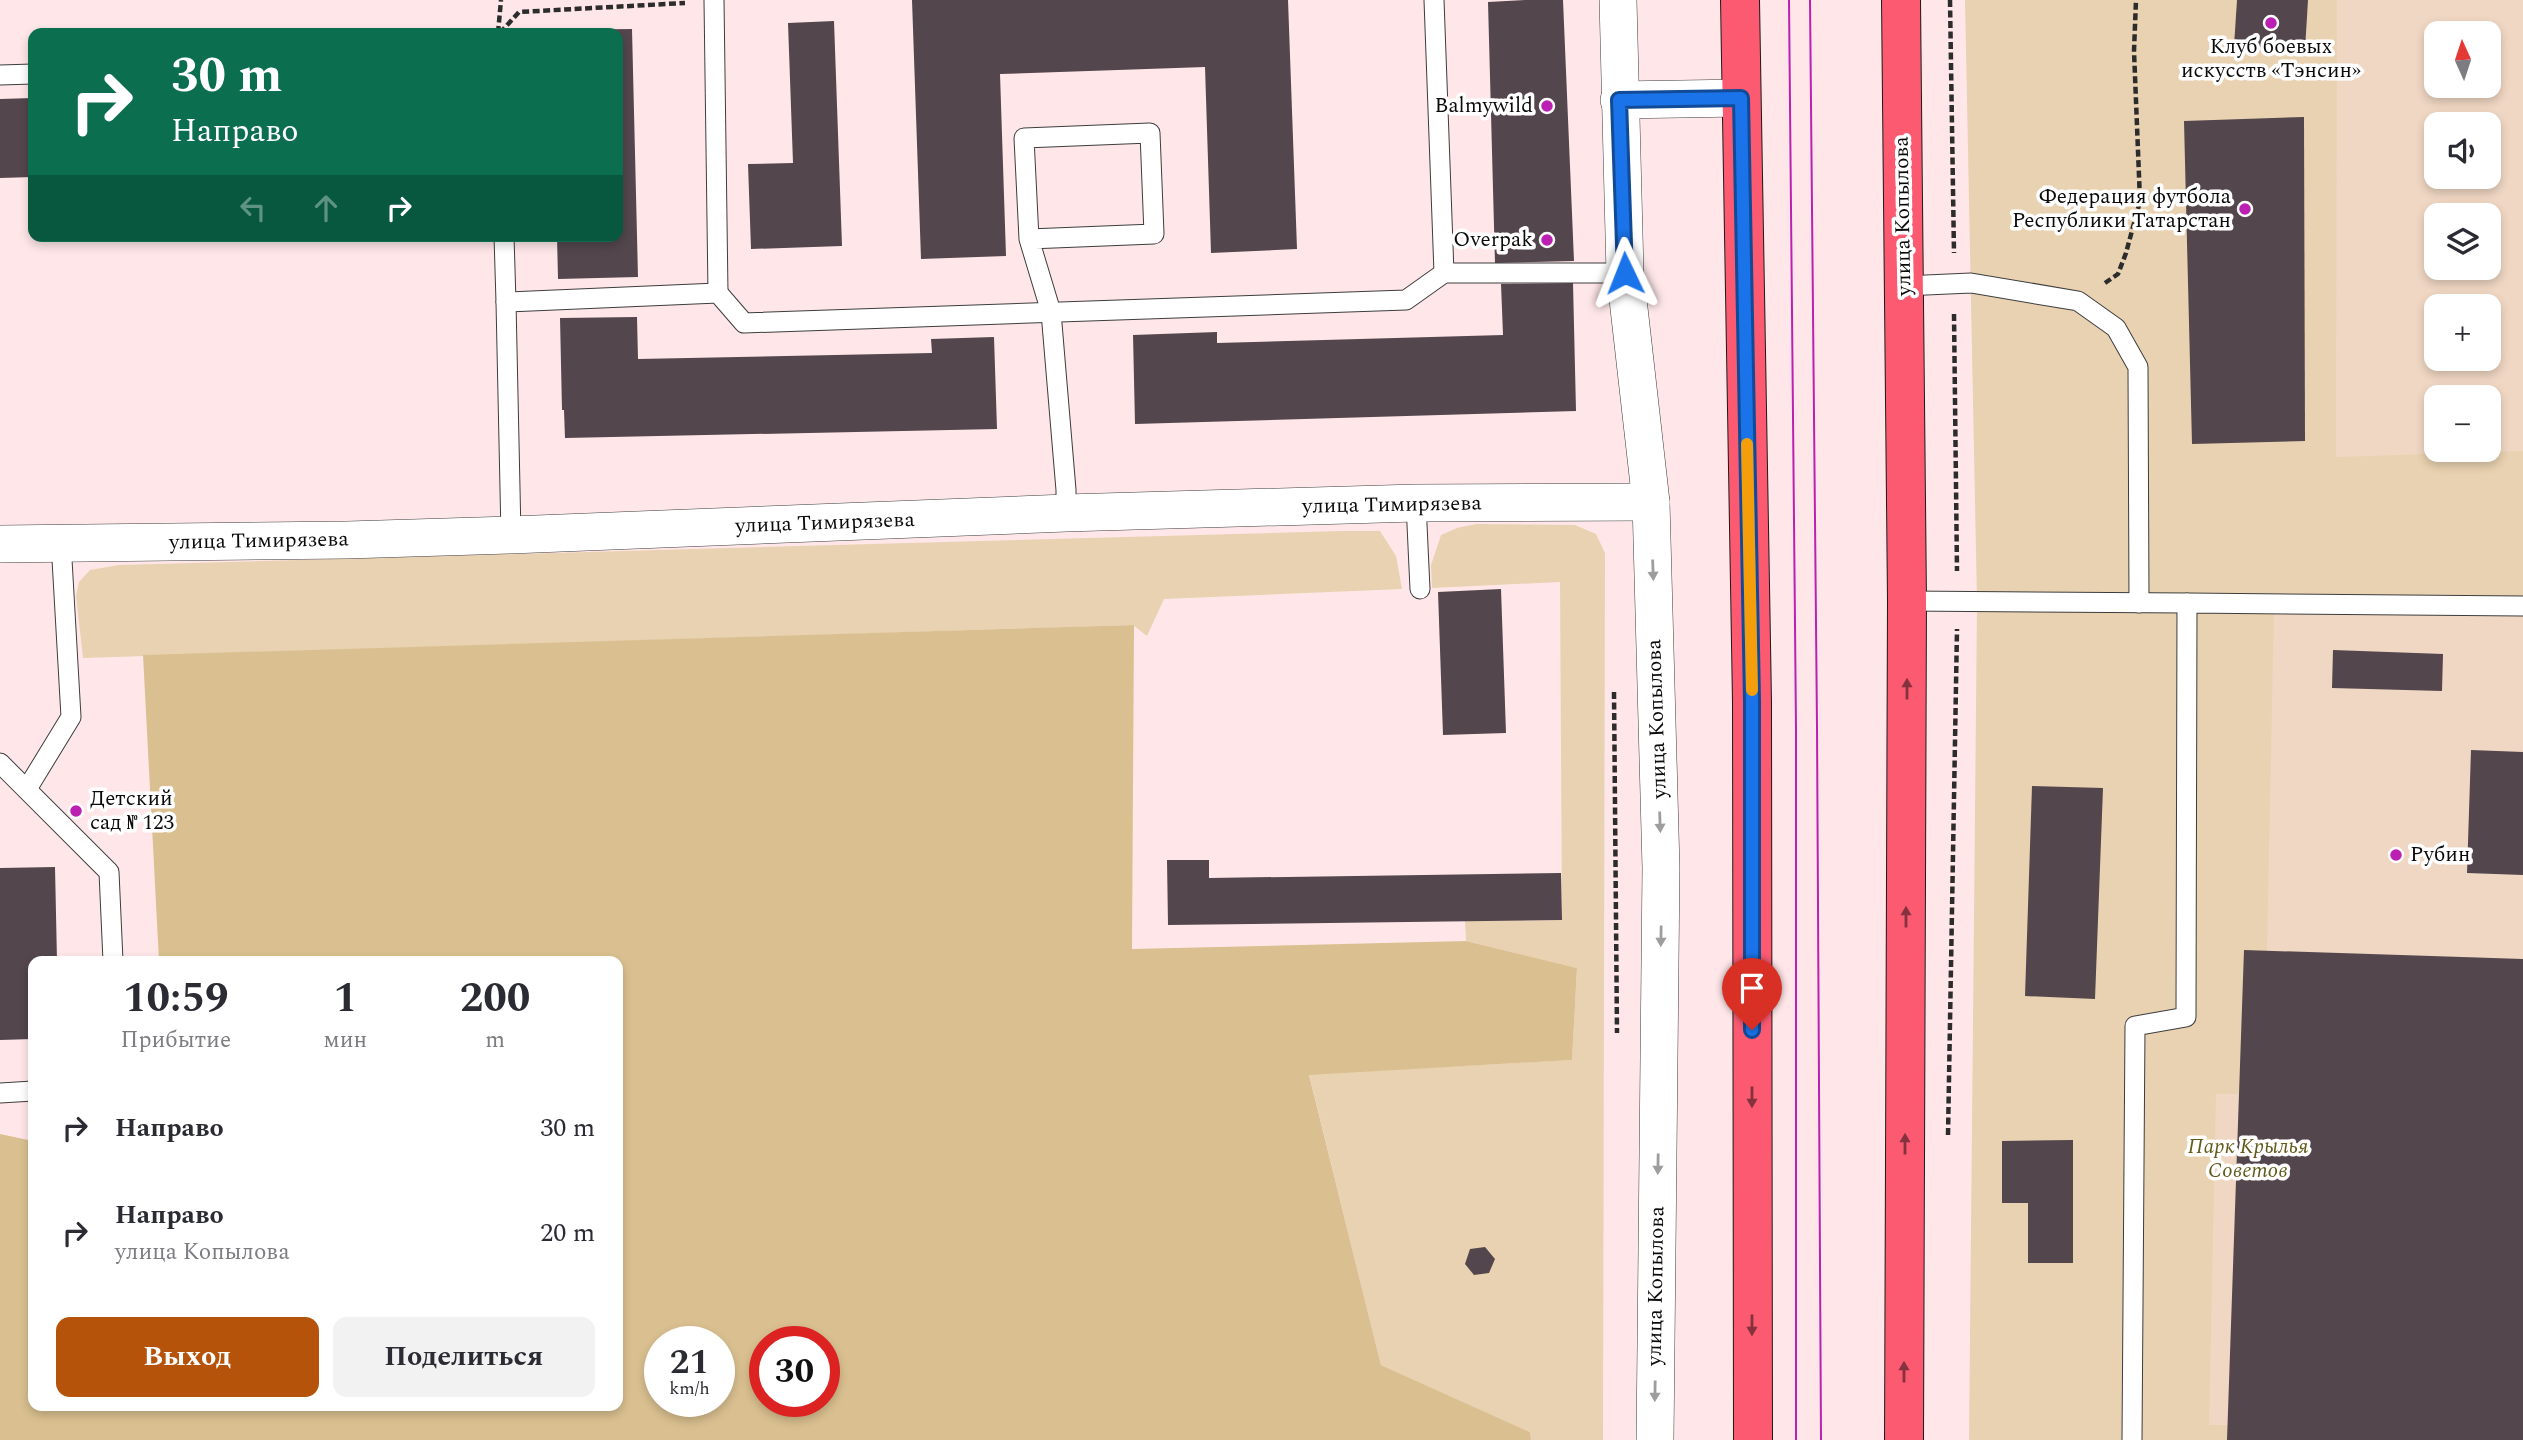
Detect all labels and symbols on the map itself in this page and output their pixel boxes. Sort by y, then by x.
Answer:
marker: Клуб боевых искусств «Тэнсин» [2263,15,2279,31]
north arrow [2424,21,2501,98]
place label: Клуб боевых искусств «Тэнсин» [2181,31,2361,87]
place label: Balmywild [1435,90,1533,122]
marker: Balmywild [1539,98,1555,114]
street label: улица Копылова [1886,135,1920,297]
place label: Федерация футбола Республики Татарстан [2012,181,2232,237]
marker: Федерация футбола Республики Татарстан [2237,201,2253,217]
place label: Overpak [1453,224,1533,256]
marker: Overpak [1539,232,1555,248]
position arrow [1588,236,1662,310]
street label: улица Тимирязева [1301,487,1483,523]
street label: улица Тимирязева [734,504,916,542]
street label: улица Тимирязева [168,523,350,559]
one-way arrow [1647,559,1658,581]
street label: улица Копылова [1638,638,1676,800]
one-way arrow [1901,678,1913,700]
place label: Детский сад № 123 [90,783,175,839]
marker: Детский сад № 123 [68,803,84,819]
one-way arrow [1654,811,1666,833]
place label: Рубин [2410,839,2470,871]
marker: Рубин [2388,847,2404,863]
one-way arrow [1900,906,1912,928]
one-way arrow [1655,925,1666,947]
pin [1722,958,1782,1030]
one-way arrow [1746,1086,1758,1108]
park label: Парк Крылья Советов [2188,1131,2308,1187]
one-way arrow [1899,1133,1911,1155]
one-way arrow [1652,1153,1664,1175]
street label: улица Копылова [1639,1205,1673,1367]
one-way arrow [1746,1314,1758,1336]
speed limit sign: 30 [749,1326,840,1417]
one-way arrow [1898,1361,1910,1383]
one-way arrow [1649,1380,1661,1402]

